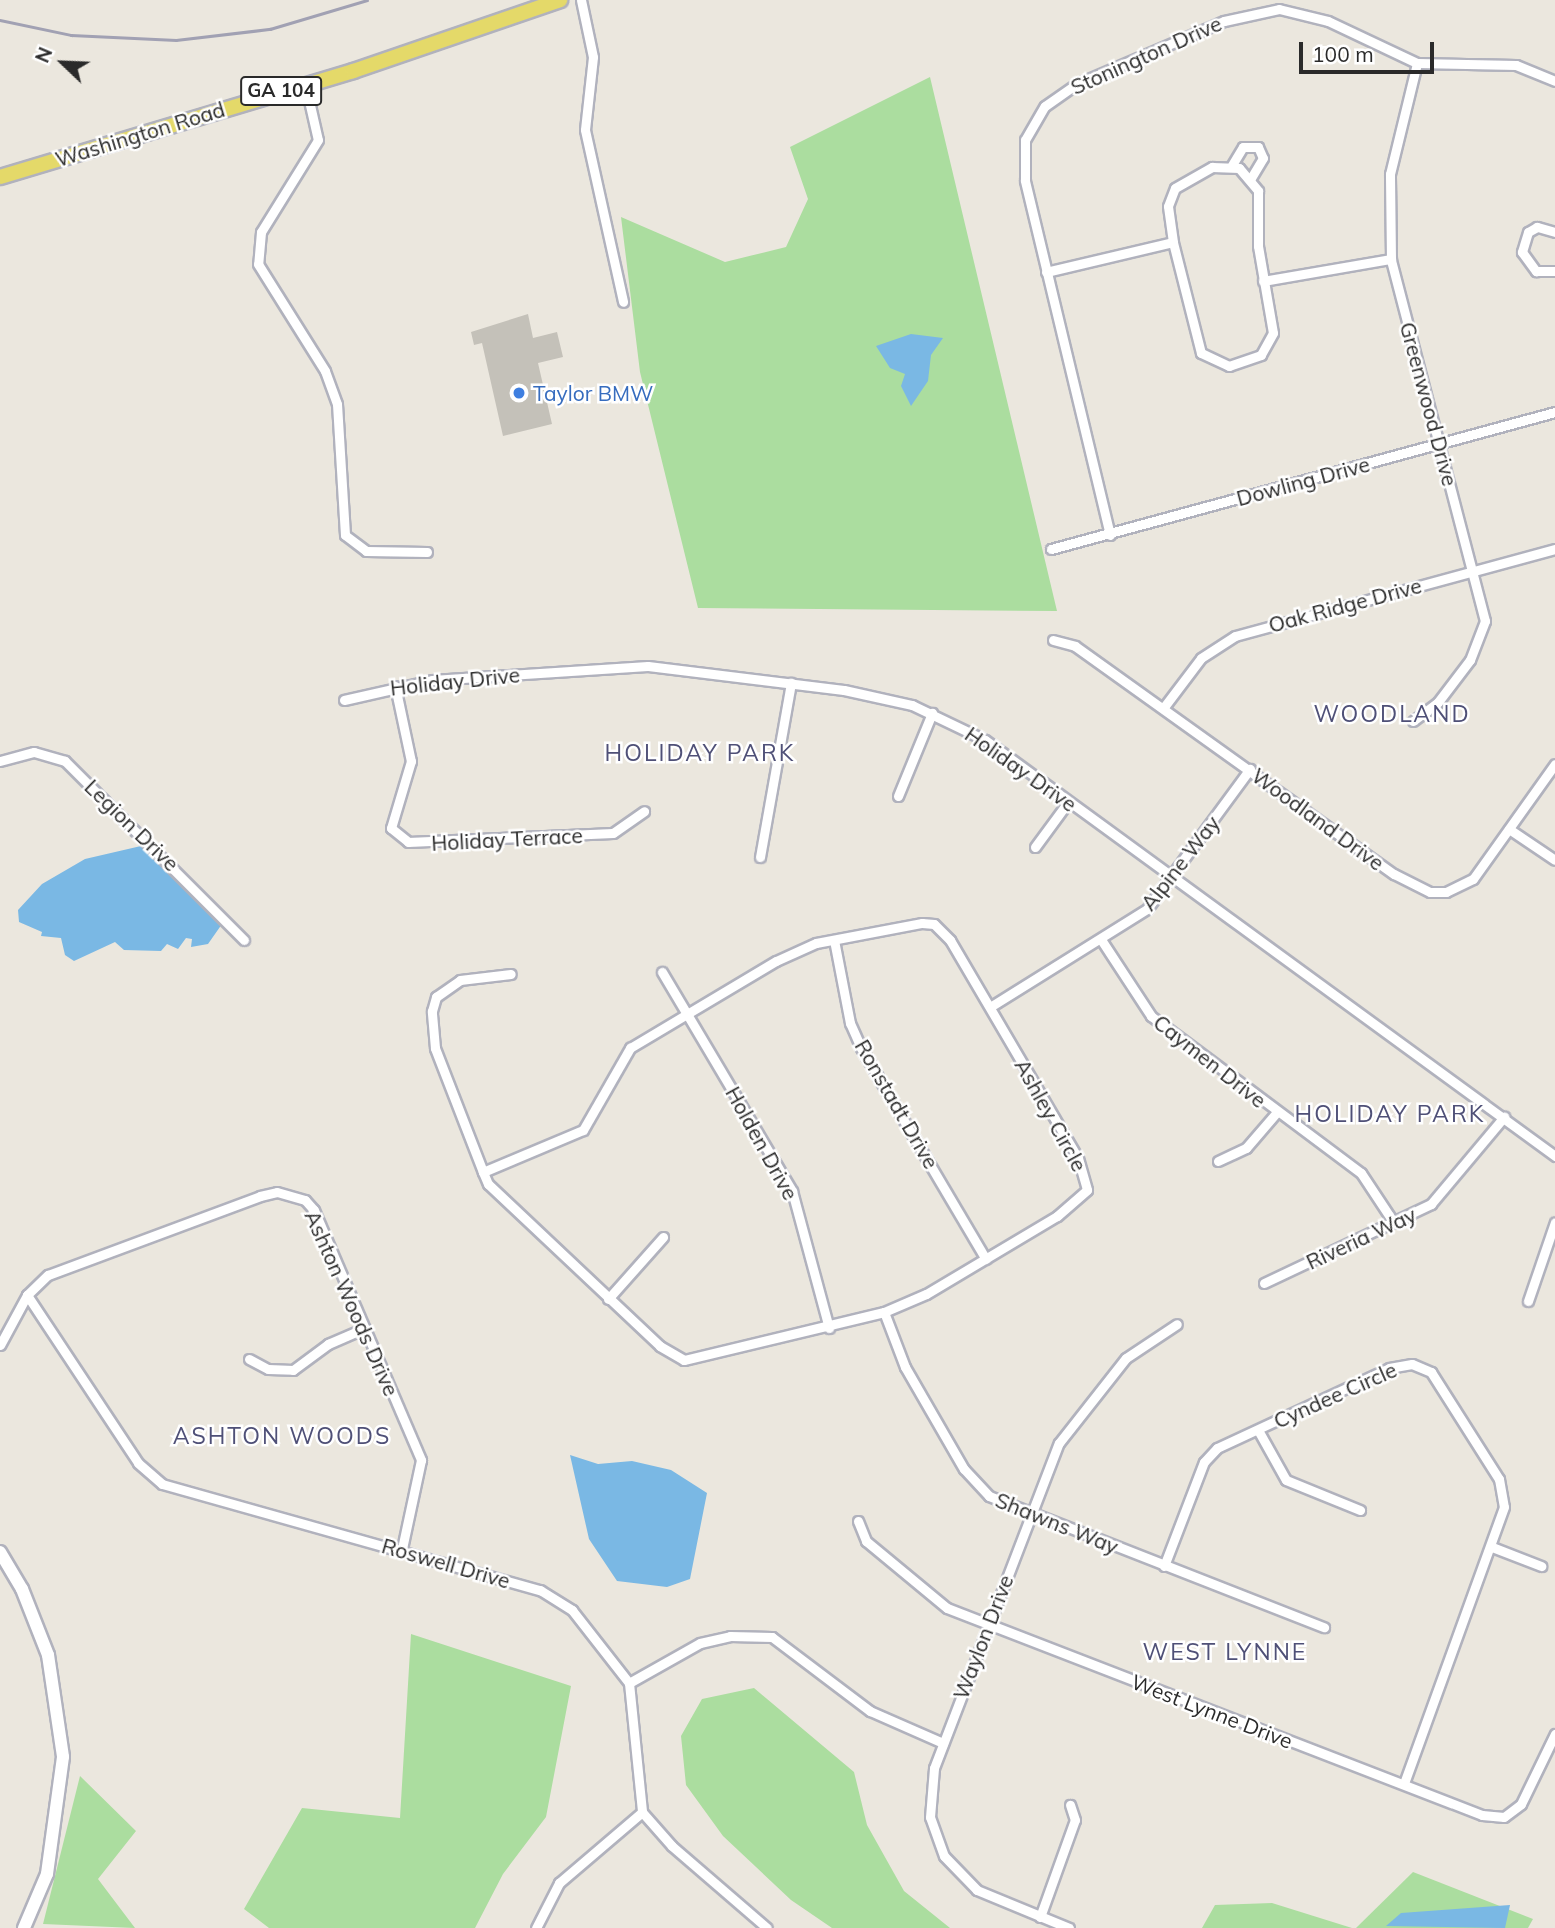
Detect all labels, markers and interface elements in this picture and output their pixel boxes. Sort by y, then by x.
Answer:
street label: Stonington Drive [1067,10,1225,100]
north arrow [28,28,98,98]
scale bar [1303,28,1438,72]
text: 100 m [1312,41,1374,67]
text: N [30,44,58,66]
road number: GA 104 [239,76,323,106]
street label: Washington Road [52,96,228,172]
street label: Greenwood Drive [1395,319,1463,489]
place label: Taylor BMW [533,380,653,406]
marker: Taylor BMW [511,385,527,401]
street label: Dowling Drive [1234,451,1372,511]
street label: Oak Ridge Drive [1266,572,1424,638]
street label: Holiday Drive [389,662,521,700]
district label: WOODLAND [1314,700,1470,728]
street label: Holiday Drive [960,721,1082,817]
district label: HOLIDAY PARK [606,739,794,767]
street label: Woodland Drive [1247,763,1389,875]
street label: Legion Drive [80,774,184,876]
street label: Alpine Way [1135,811,1225,915]
street label: Holiday Terrace [431,822,583,856]
street label: Caymen Drive [1149,1009,1271,1113]
street label: Ronstadt Drive [850,1035,944,1173]
street label: Ashley Circle [1010,1054,1092,1176]
street label: Holden Drive [721,1082,803,1204]
district label: HOLIDAY PARK [1296,1100,1484,1128]
street label: Riveria Way [1302,1202,1420,1274]
street label: Ashton Woods Drive [300,1206,404,1400]
street label: Cyndee Circle [1270,1357,1400,1433]
district label: ASHTON WOODS [174,1422,390,1450]
street label: Shawns Way [992,1487,1122,1559]
street label: Roswell Drive [379,1533,513,1593]
street label: Waylon Drive [948,1571,1018,1703]
district label: WEST LYNNE [1144,1638,1306,1666]
street label: West Lynne Drive [1128,1669,1296,1753]

